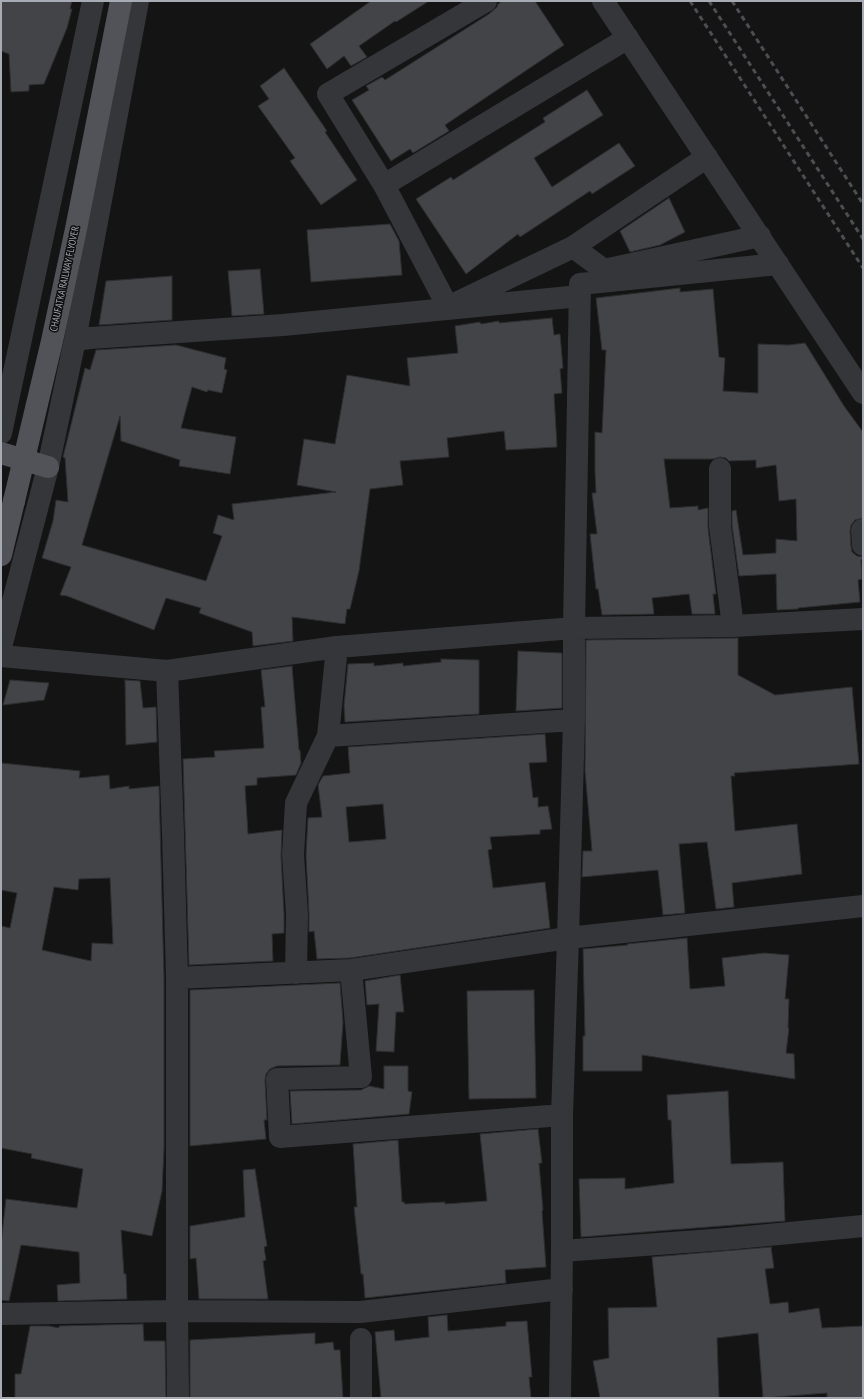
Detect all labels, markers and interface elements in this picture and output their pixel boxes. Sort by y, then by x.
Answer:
street label: CHAUFATKA RAILWAY FLYOVER [48,225,82,333]

